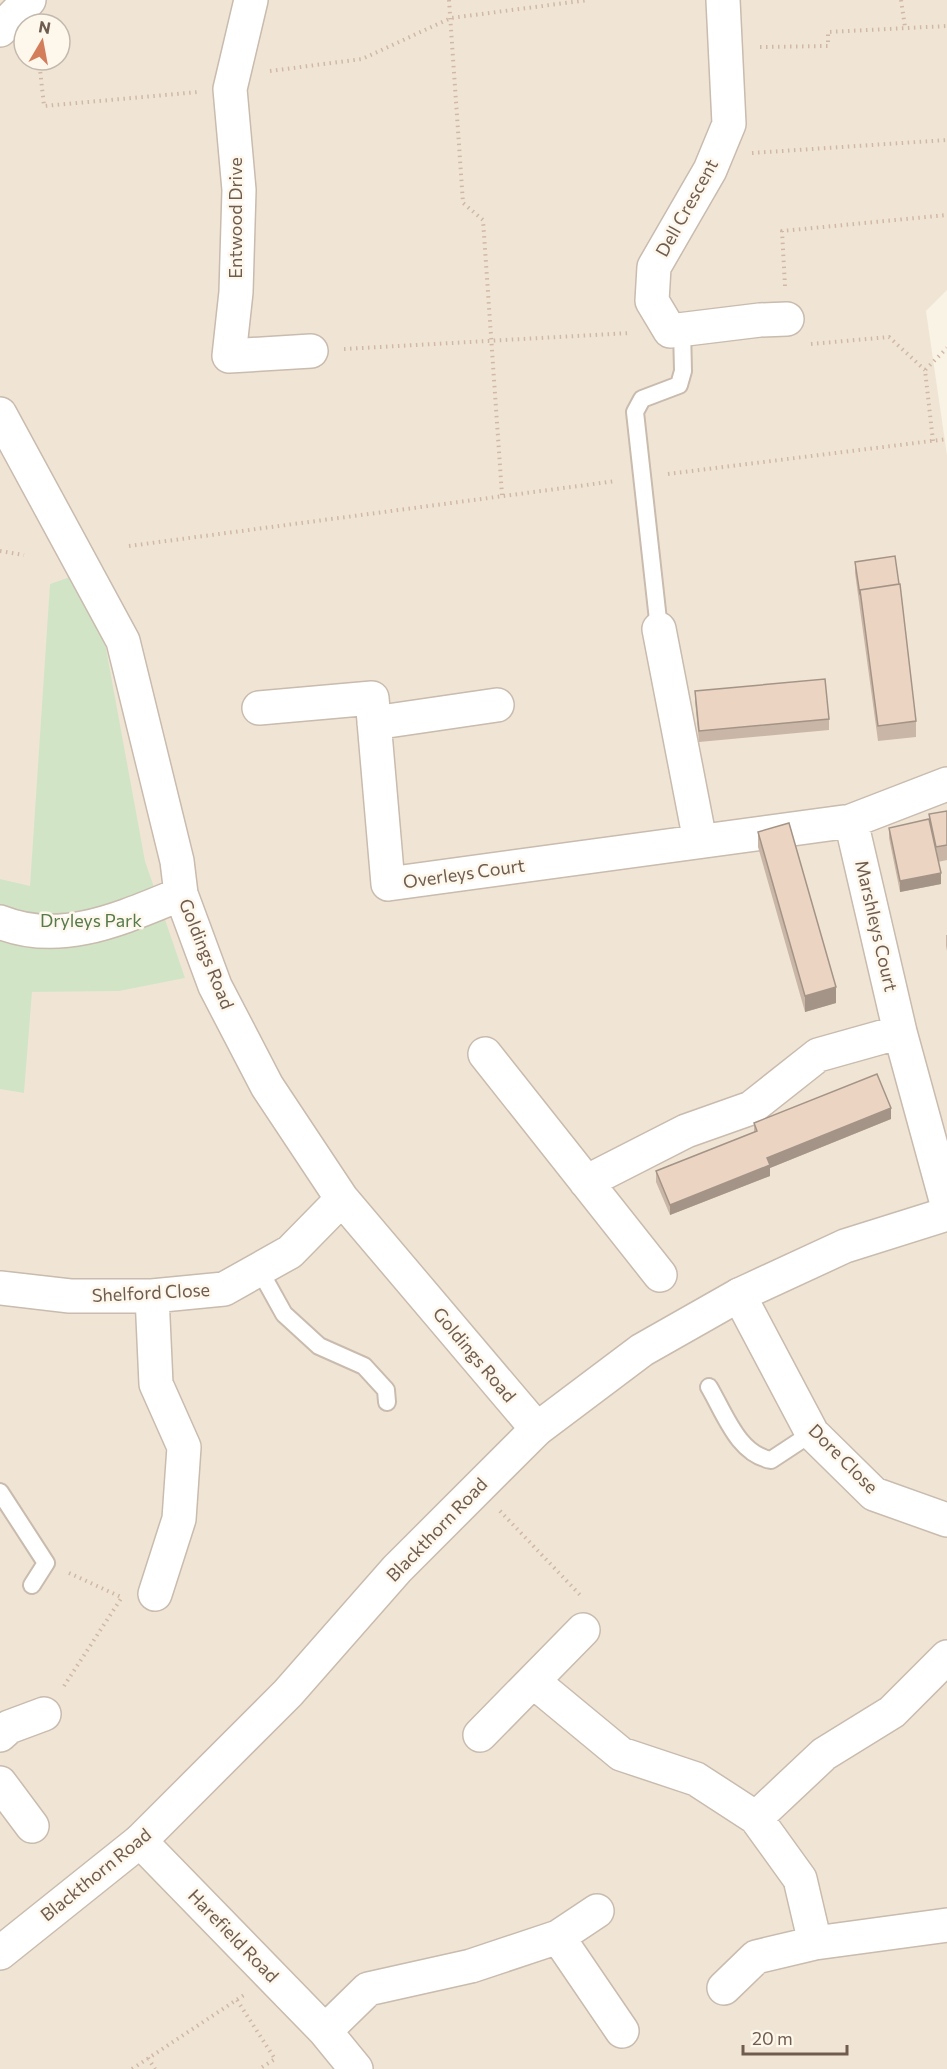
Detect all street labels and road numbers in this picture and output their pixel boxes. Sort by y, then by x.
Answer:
street label: Dell Crescent [650,155,722,260]
street label: Entwood Drive [224,157,246,279]
street label: Overleys Court [402,854,526,892]
street label: Marshleys Court [851,858,903,994]
street label: Goldings Road [175,895,239,1012]
street label: Shelford Close [91,1278,211,1306]
street label: Goldings Road [429,1302,521,1406]
street label: Dore Close [804,1419,883,1498]
street label: Blackthorn Road [381,1473,491,1586]
street label: Blackthorn Road [36,1823,155,1925]
street label: Harefield Road [184,1884,284,1986]

